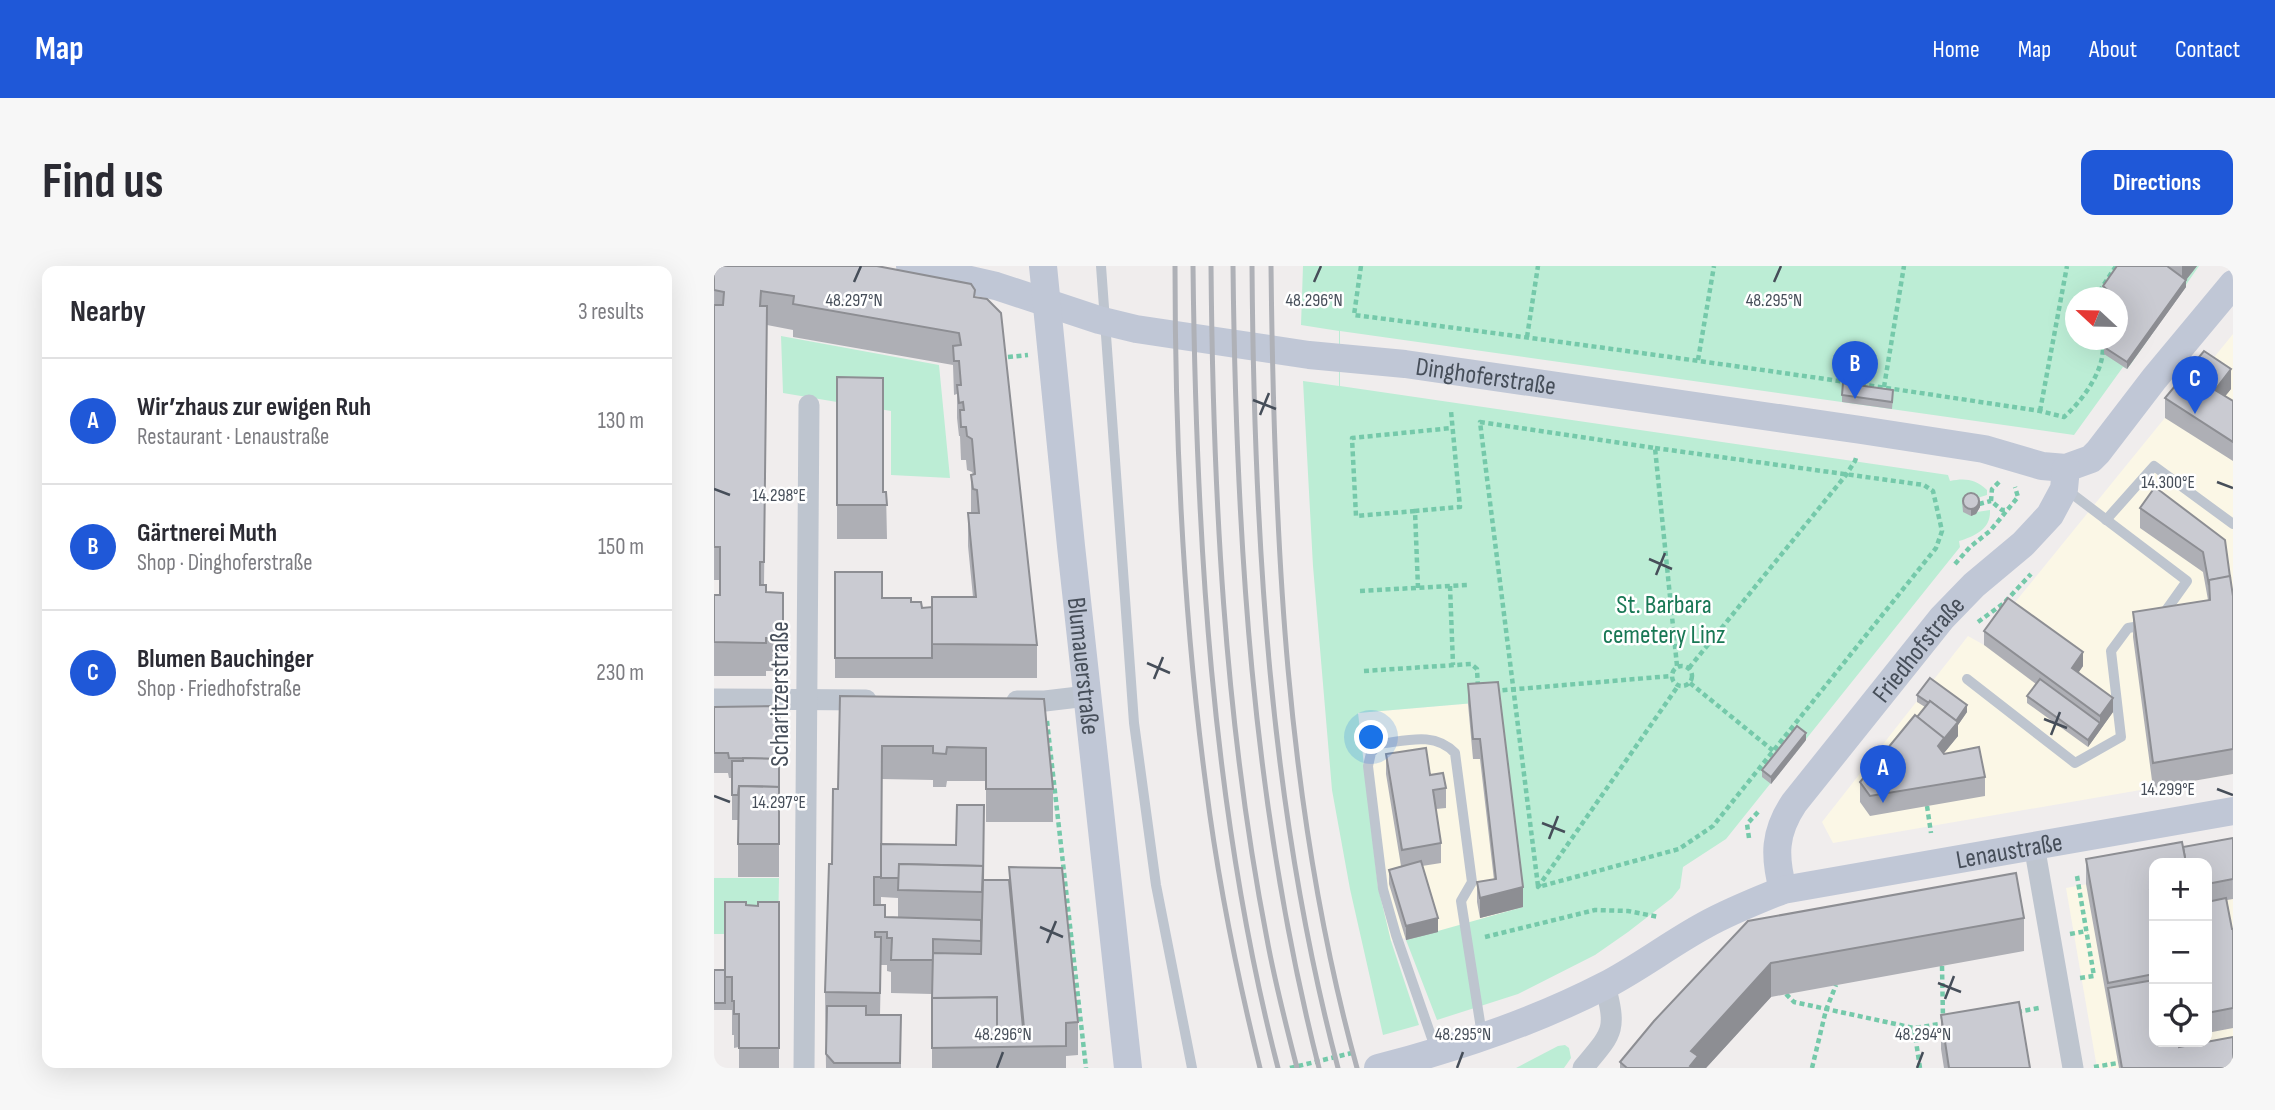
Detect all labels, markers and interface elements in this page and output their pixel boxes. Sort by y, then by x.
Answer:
text: Map [35,29,84,69]
text: Home [1932,35,1980,64]
text: Map [2018,35,2051,64]
text: About [2089,35,2137,64]
text: Contact [2175,35,2240,64]
button: Directions [2081,150,2233,215]
text: Find us [42,153,164,212]
north arrow [2065,287,2128,350]
text: 48.297°N [825,290,883,311]
text: 48.296°N [1285,290,1343,311]
text: 48.295°N [1746,290,1802,311]
text: Nearby [70,294,146,330]
text: 3 results [578,298,644,326]
pin: B [1832,341,1878,399]
street label: Dinghoferstraße [1414,352,1558,403]
pin: C [2172,356,2218,414]
text: Wir’zhaus zur ewigen Ruh [137,392,371,423]
text: A [88,407,98,435]
text: 130 m [598,407,644,435]
text: Restaurant · Lenaustraße [137,423,329,451]
text: 14.300°E [2141,472,2195,493]
text: 14.298°E [752,485,806,506]
text: Gärtnerei Muth [137,518,277,549]
text: B [88,533,98,561]
text: 150 m [598,533,644,561]
text: Shop · Dinghoferstraße [137,549,313,577]
park label: St. Barbara cemetery Linz [1603,590,1725,651]
street label: Friedhofstraße [1867,590,1972,709]
street label: Blumauerstraße [1060,596,1106,736]
street label: Scharitzerstraße [765,621,796,767]
text: Blumen Bauchinger [137,644,314,675]
text: C [87,659,99,687]
text: 230 m [596,659,644,687]
text: Shop · Friedhofstraße [137,675,301,703]
your location [1354,720,1388,754]
pin: A [1860,745,1906,803]
text: 14.299°E [2141,779,2195,800]
text: 14.297°E [752,792,806,813]
street label: Lenaustraße [1954,827,2065,876]
map controls [2149,858,2212,1047]
button: + [2149,858,2212,921]
button: − [2149,921,2212,984]
button: locate [2149,984,2212,1047]
text: 48.296°N [974,1024,1032,1045]
text: 48.295°N [1435,1024,1491,1045]
text: 48.294°N [1895,1024,1951,1045]

